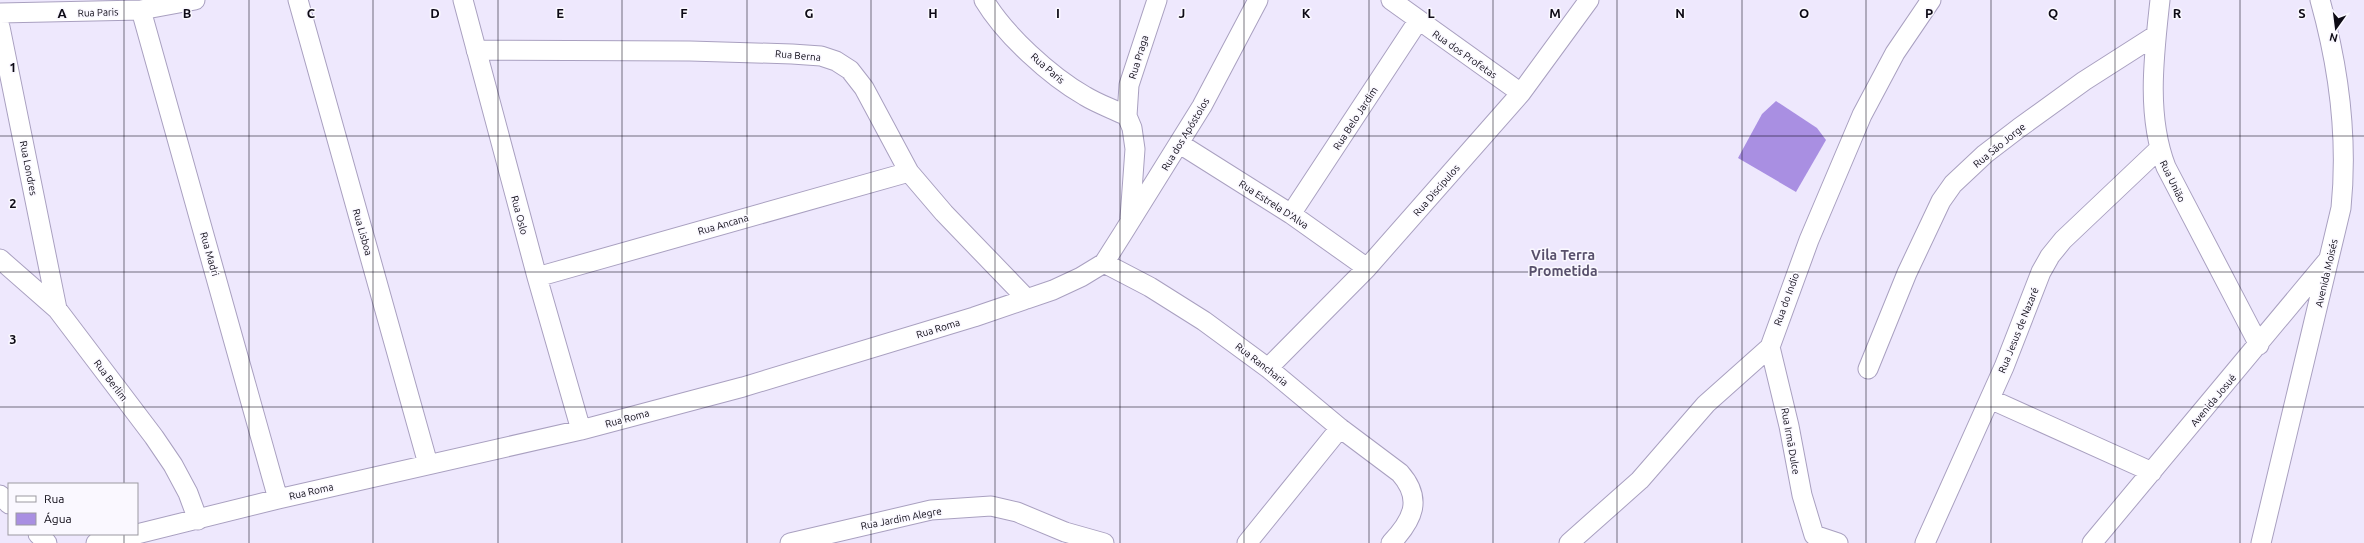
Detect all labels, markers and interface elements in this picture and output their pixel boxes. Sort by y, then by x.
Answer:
text: A [57,6,67,20]
street label: Rua Paris [77,6,119,19]
text: B [183,6,192,20]
text: C [307,6,316,20]
text: D [430,6,440,20]
text: E [556,6,564,20]
text: F [680,6,688,20]
text: G [805,6,814,20]
text: H [928,6,938,20]
text: I [1056,6,1060,20]
text: J [1179,6,1185,20]
text: K [1302,6,1311,20]
text: L [1427,6,1435,20]
text: M [1549,6,1561,20]
text: N [1675,6,1685,20]
text: O [1799,6,1809,20]
text: P [1925,6,1933,20]
text: Q [2048,6,2058,20]
text: R [2173,6,2182,20]
text: S [2298,6,2306,20]
north arrow [2316,8,2356,48]
street label: Rua dos Profetas [1430,28,1499,81]
text: N [2328,31,2339,45]
street label: Rua Praga [1127,34,1150,80]
street label: Rua Berna [775,48,821,63]
street label: Rua Paris [1029,51,1067,86]
text: 1 [9,60,17,74]
street label: Rua Belo Jardim [1331,85,1380,152]
street label: Rua dos Apóstolos [1159,96,1211,173]
street label: Rua São Jorge [1971,121,2028,170]
street label: Rua Londres [18,140,39,196]
street label: Rua União [2158,158,2187,204]
street label: Rua Discipulos [1411,162,1462,218]
street label: Rua Estrela D'Alva [1237,178,1310,231]
street label: Rua Oslo [509,194,530,236]
text: 2 [9,196,17,210]
street label: Rua Lisboa [351,208,374,257]
street label: Rua Ancana [697,212,750,237]
street label: Rua Madri [198,231,221,277]
street label: Avenida Moisés [2313,238,2340,308]
district label: Vila Terra Prometida [1529,247,1597,279]
street label: Rua do Indio [1772,271,1801,327]
street label: Rua Jesus de Nazaré [1996,286,2041,375]
street label: Rua Roma [915,317,961,340]
text: 3 [9,332,17,346]
street label: Rua Rancharia [1233,341,1290,388]
street label: Rua Berlim [92,358,130,403]
street label: Avenida Josué [2188,372,2238,429]
street label: Rua Roma [604,407,650,430]
street label: Rua Irmã Dulce [1779,407,1802,475]
street label: Rua Roma [288,481,334,502]
legend [8,483,138,535]
text: Rua [44,492,65,505]
street label: Rua Jardim Alegre [860,505,942,532]
text: Água [44,512,72,525]

